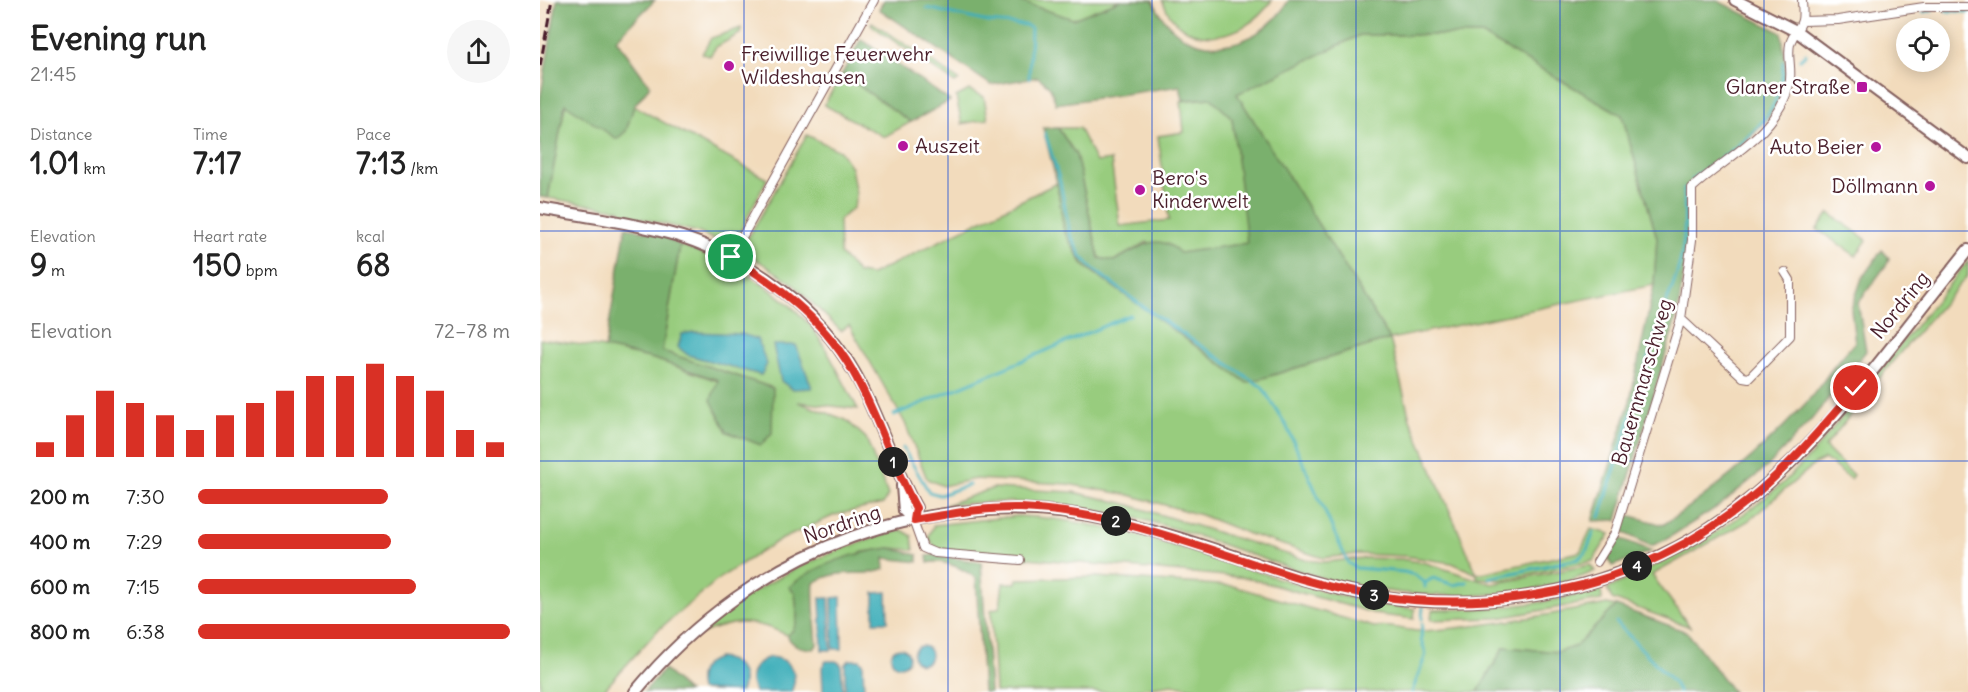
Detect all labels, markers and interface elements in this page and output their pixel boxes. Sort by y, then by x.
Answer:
text: Evening run [30,17,206,59]
map controls [1896,18,1950,72]
button: locate [1896,18,1950,72]
button: share [447,20,510,83]
place label: Freiwillige Feuerwehr Wildeshausen [741,41,932,89]
marker: Freiwillige Feuerwehr Wildeshausen [722,59,736,73]
text: 21:45 [30,61,76,86]
place label: Glaner Straße [1726,74,1850,99]
marker: Glaner Straße [1855,80,1869,94]
text: Distance [30,124,92,144]
text: Time [193,124,228,144]
text: Pace [356,124,391,144]
place label: Auszeit [915,133,980,158]
place label: Auto Beier [1769,134,1864,159]
marker: Auszeit [896,139,910,153]
marker: Auto Beier [1869,140,1883,154]
text: 1.01 [30,144,80,182]
text: 7:17 [193,144,241,182]
text: 7:13 [356,144,406,182]
text: km [80,158,106,178]
text: /km [406,158,438,178]
place label: Bero's Kinderwelt [1152,165,1249,213]
place label: Döllmann [1832,173,1918,198]
marker: Döllmann [1923,179,1937,193]
marker: Bero's Kinderwelt [1133,183,1147,197]
text: Elevation [30,226,96,246]
text: Heart rate [193,226,267,246]
text: kcal [356,226,385,246]
pin [705,231,756,282]
icon: arrive [714,240,747,273]
text: 9 [30,246,47,284]
text: 150 [193,246,242,284]
text: 68 [356,246,391,284]
text: m [47,260,65,280]
text: bpm [242,260,278,280]
street label: Nordring [1865,266,1934,344]
street label: Bauernmarschweg [1606,296,1677,468]
text: Elevation [30,318,112,343]
text: 72–78 m [434,318,510,343]
pin [1830,362,1881,413]
icon: check [1839,371,1872,404]
pin: 1 [878,447,908,477]
text: 1 [890,452,896,472]
text: 200 m [30,484,90,509]
text: 7:30 [126,484,165,509]
street label: Nordring [800,499,884,548]
pin: 2 [1101,506,1131,536]
text: 2 [1112,511,1120,531]
text: 400 m [30,529,90,554]
text: 7:29 [126,529,163,554]
pin: 4 [1622,551,1652,581]
text: 4 [1632,556,1642,576]
text: 600 m [30,574,90,599]
text: 7:15 [126,574,160,599]
pin: 3 [1359,580,1389,610]
text: 3 [1369,585,1379,605]
text: 800 m [30,619,90,644]
text: 6:38 [126,619,165,644]

